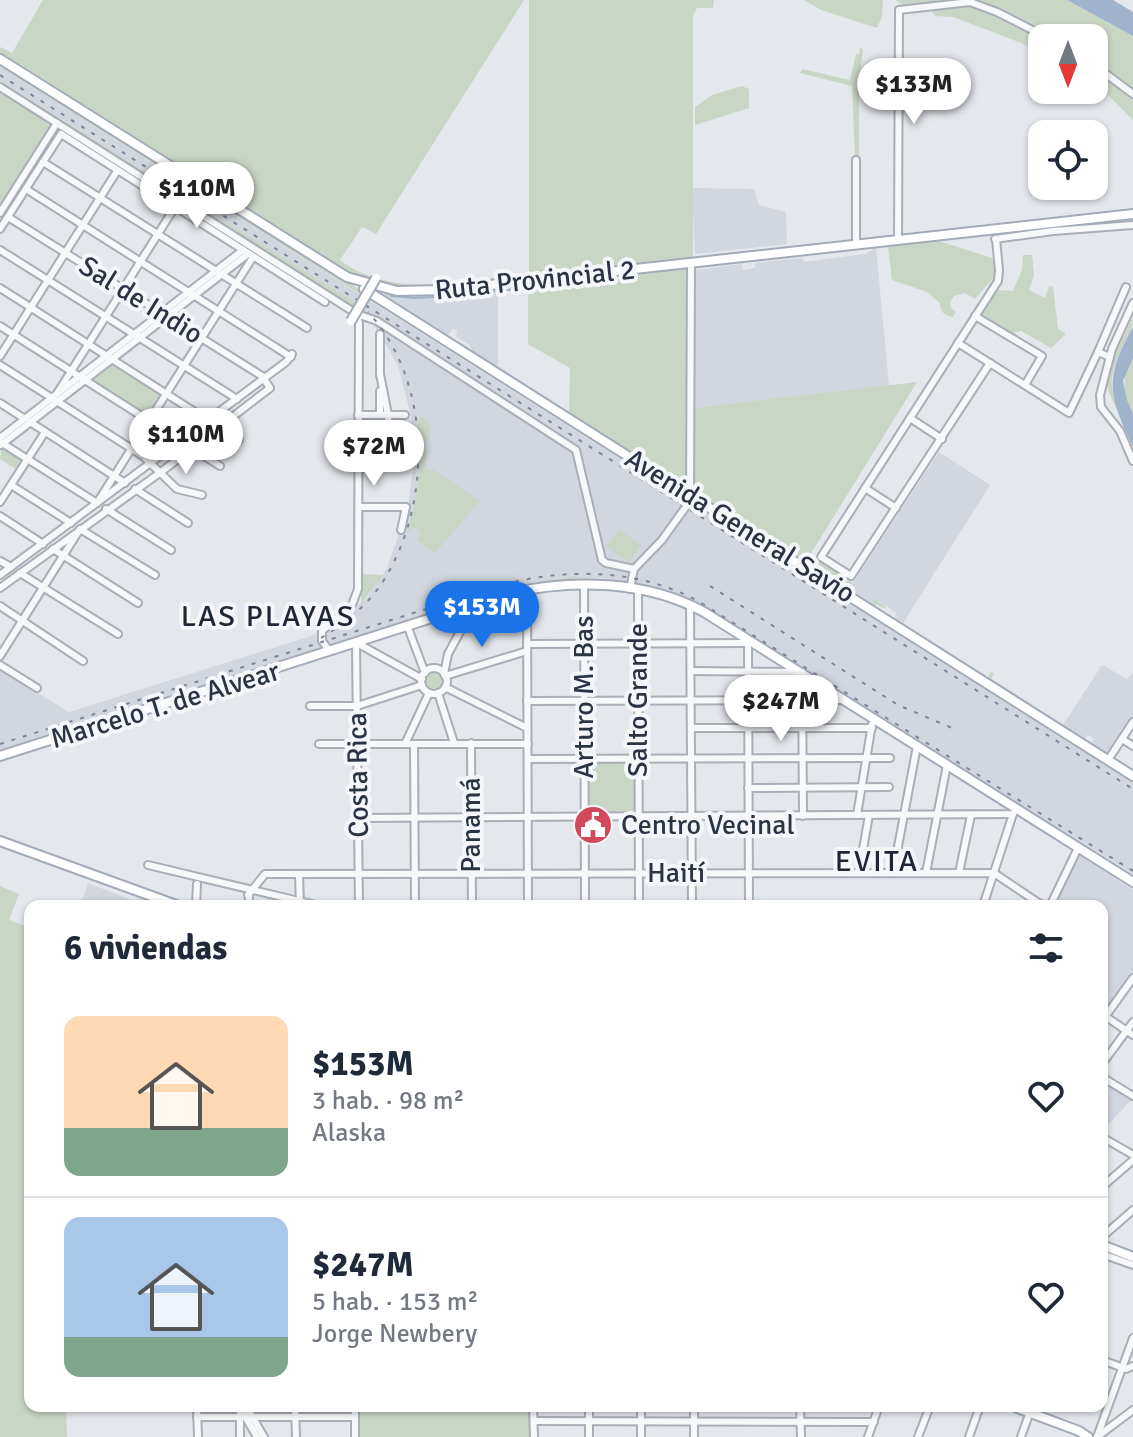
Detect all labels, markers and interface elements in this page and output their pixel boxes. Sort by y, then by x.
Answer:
north arrow [1028,24,1108,104]
map controls [1028,24,1108,200]
pin: $133M [858,58,970,126]
text: $133M [875,68,953,100]
button: locate [1028,120,1108,200]
pin: $110M [141,162,253,230]
text: $110M [158,172,236,204]
street label: Sal de Indio [73,249,209,351]
street label: Ruta Provincial 2 [433,253,637,307]
pin: $110M [130,408,242,476]
text: $110M [147,418,225,450]
pin: $72M [327,420,421,488]
text: $72M [342,430,406,462]
street label: Avenida General Savio [619,441,861,611]
pin: $153M [426,581,538,649]
text: $153M [443,591,521,623]
district label: LAS PLAYAS [181,598,355,635]
street label: Arturo M. Bas [567,615,601,779]
street label: Salto Grande [621,623,655,777]
street label: Marcelo T. de Alvear [46,654,284,756]
pin: $247M [725,675,837,743]
text: $247M [742,685,820,717]
street label: Costa Rica [340,712,376,838]
street label: Panamá [454,777,488,873]
public building icon: Centro Vecinal [572,804,614,846]
place label: Centro Vecinal [621,808,795,842]
district label: EVITA [835,843,919,880]
street label: Haití [647,856,705,890]
icon: filters [1024,926,1068,970]
text: 6 viviendas [64,927,227,969]
text: $153M [312,1043,414,1085]
icon: home [128,1048,224,1144]
icon: heart [1024,1074,1068,1118]
text: 3 hab. · 98 m² [312,1085,464,1117]
text: Alaska [312,1117,386,1149]
text: $247M [312,1244,414,1286]
icon: home [128,1249,224,1345]
icon: heart [1024,1275,1068,1319]
text: 5 hab. · 153 m² [312,1286,479,1318]
text: Jorge Newbery [312,1318,477,1350]

